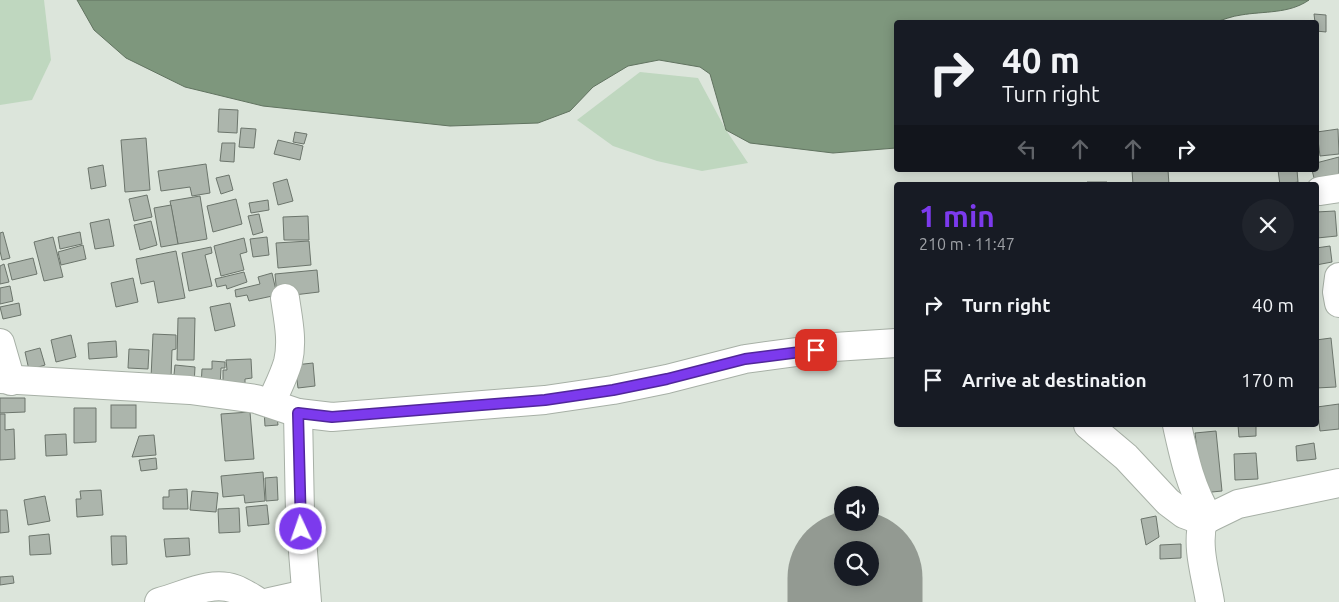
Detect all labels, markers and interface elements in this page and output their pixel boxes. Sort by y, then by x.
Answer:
icon: right [919,40,984,105]
text: 40 m [1002,40,1080,80]
text: Turn right [1002,81,1100,106]
icon: left [1013,135,1041,163]
icon: ahead [1066,135,1094,163]
icon: ahead [1119,135,1147,163]
icon: right [1172,135,1200,163]
text: 1 min [919,199,995,233]
button: close [1242,199,1294,251]
text: 210 m · 11:47 [919,235,1015,253]
icon: right [919,291,947,319]
text: Turn right [962,294,1050,316]
text: 40 m [1252,294,1294,316]
pin [795,329,837,371]
icon: arrive [802,336,830,364]
icon: arrive [919,366,947,394]
text: Arrive at destination [962,369,1147,391]
text: 170 m [1241,369,1294,391]
map controls [834,486,879,586]
button: sound [834,486,879,531]
position arrow [274,502,326,554]
button: search [834,541,879,586]

